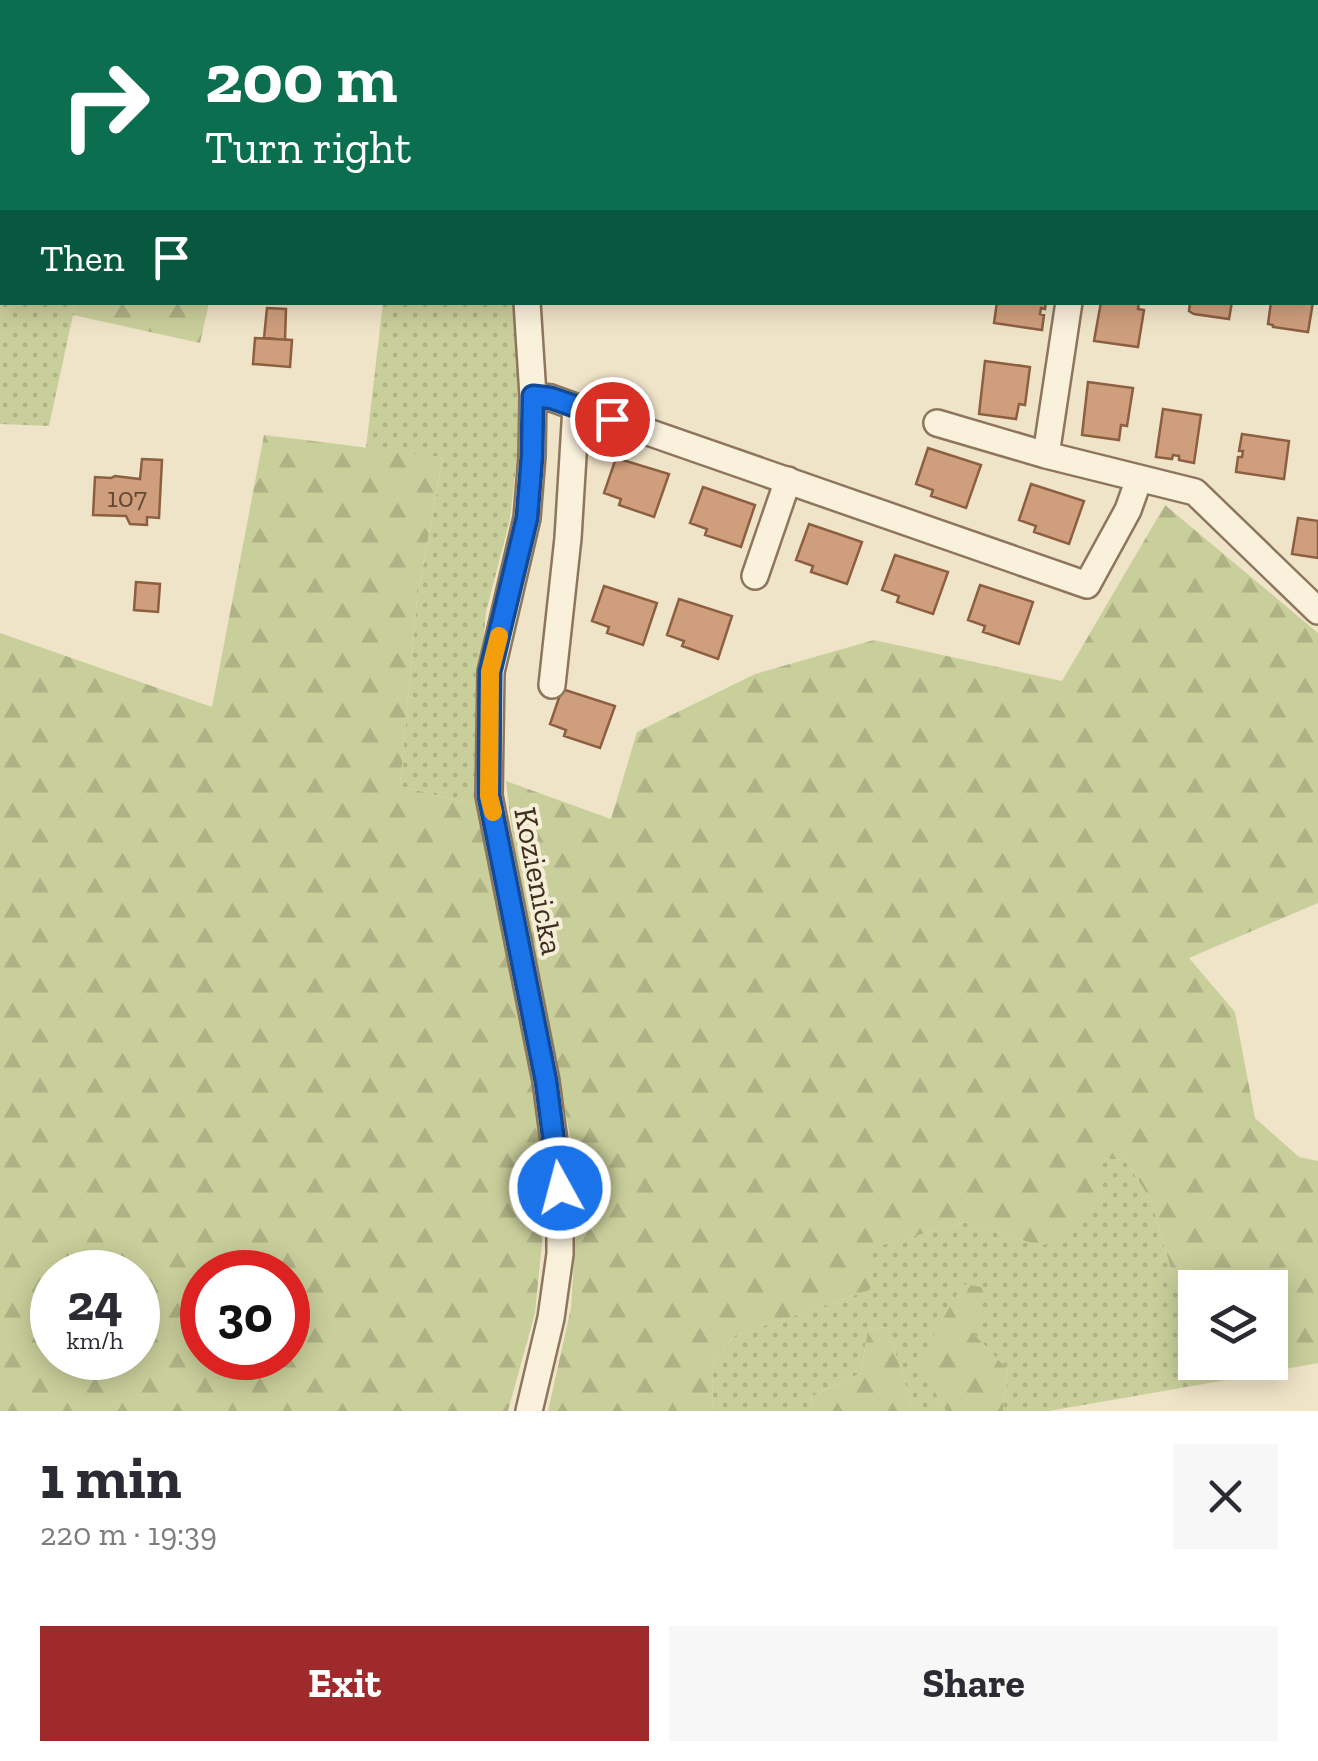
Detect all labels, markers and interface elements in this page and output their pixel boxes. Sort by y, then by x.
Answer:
text: 200 m [205,36,398,120]
icon: right [40,40,170,170]
text: Turn right [205,121,411,175]
icon: arrive [144,230,199,285]
text: Then [40,235,124,281]
pin [570,377,655,462]
icon: arrive [585,392,640,447]
house number: 107 [107,481,147,514]
street label: Kozienicka [506,804,572,958]
position arrow [508,1136,612,1240]
speed limit sign: 30 [180,1250,310,1380]
map controls [1178,1270,1288,1380]
button: layers [1178,1270,1288,1380]
text: 24 [67,1273,123,1333]
text: km/h [66,1325,124,1355]
text: 1 min [40,1441,182,1513]
button: close [1173,1444,1278,1549]
text: 220 m · 19:39 [40,1515,217,1553]
button: Exit [40,1626,649,1741]
button: Share [669,1626,1278,1741]

